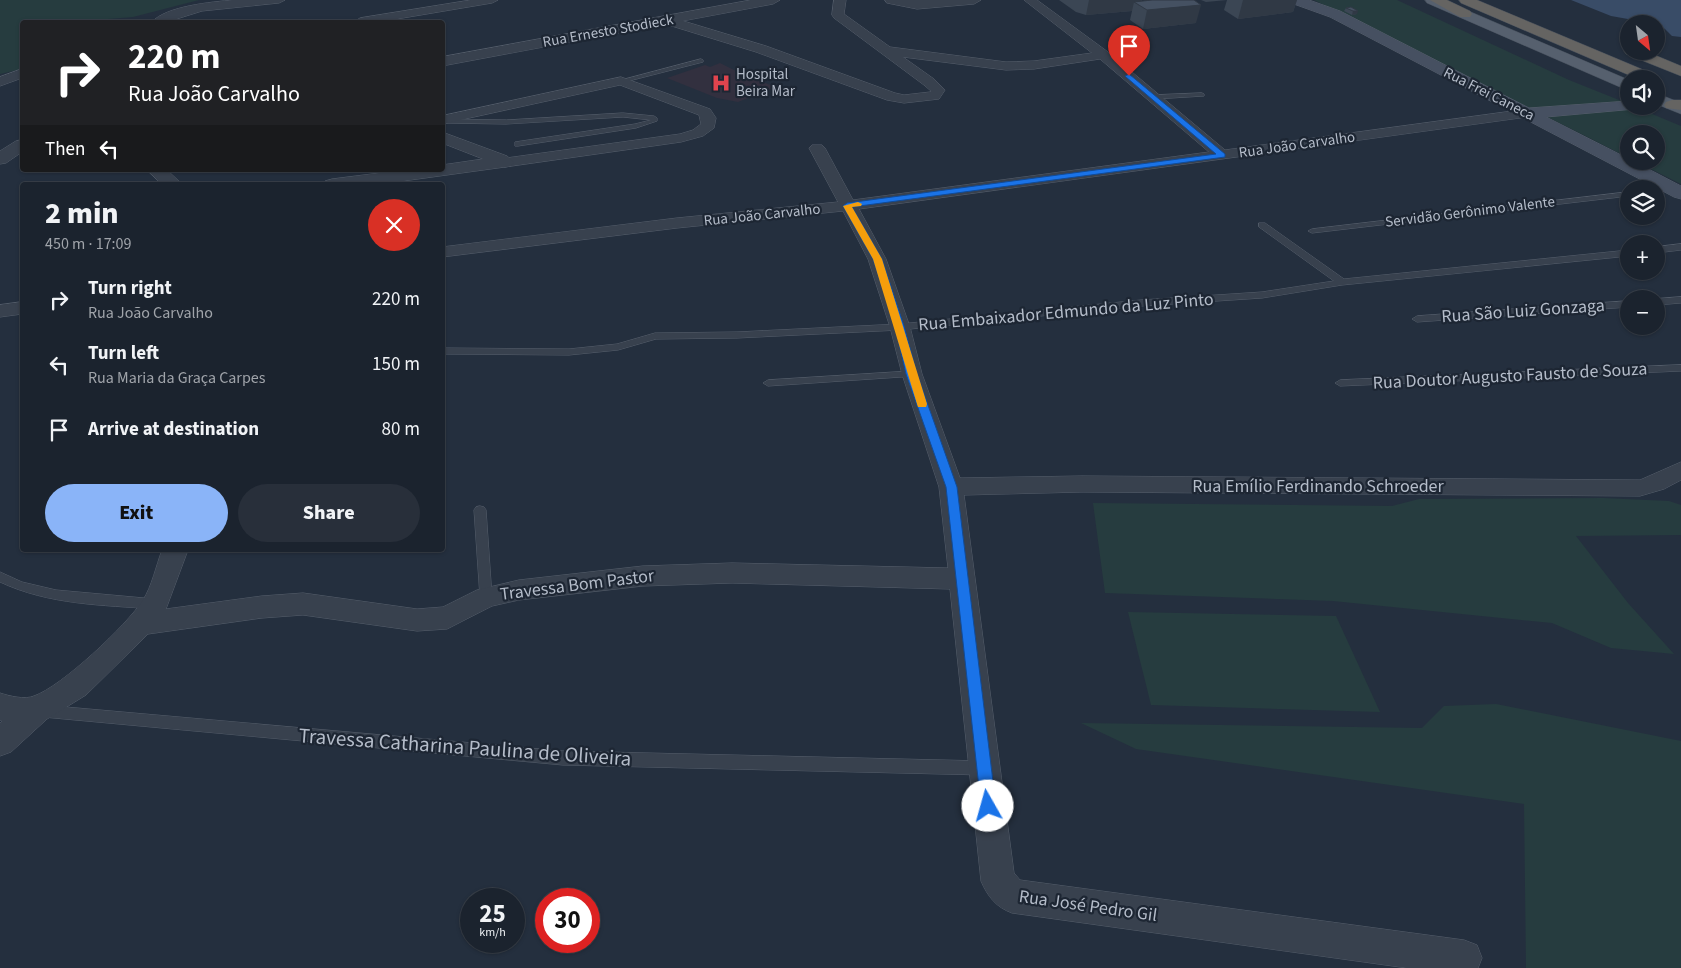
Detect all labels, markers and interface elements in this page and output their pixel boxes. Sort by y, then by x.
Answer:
street label: Rua Ernesto Stodieck [541,9,676,53]
north arrow [1620,15,1665,60]
map controls [1620,15,1665,335]
pin [1108,25,1150,76]
text: 220 m [128,32,220,82]
icon: arrive [1115,32,1143,60]
icon: right [45,40,110,105]
street label: Rua Frei Caneca [1440,62,1538,126]
place label: Hospital Beira Mar [736,64,796,102]
button: sound [1620,70,1665,115]
hospital icon: Hospital Beira Mar [710,72,732,94]
text: Rua João Carvalho [128,78,300,110]
button: search [1620,125,1665,170]
street label: Rua João Carvalho [1238,126,1356,164]
icon: left [95,135,123,163]
text: Then [45,136,85,163]
button: layers [1620,180,1665,225]
street label: Servidão Gerônimo Valente [1384,191,1556,233]
text: 2 min [45,192,119,235]
street label: Rua João Carvalho [703,198,821,232]
button: close [368,199,420,251]
text: 450 m · 17:09 [45,233,132,255]
button: + [1620,235,1665,280]
text: Turn right [88,275,172,302]
icon: right [45,286,73,314]
text: 220 m [372,286,420,313]
street label: Rua Embaixador Edmundo da Luz Pinto [917,287,1215,337]
button: − [1620,290,1665,335]
street label: Rua São Luiz Gonzaga [1440,293,1606,329]
text: Rua João Carvalho [88,302,213,324]
text: Turn left [88,340,159,367]
icon: left [45,351,73,379]
text: 150 m [372,351,420,378]
street label: Rua Doutor Augusto Fausto de Souza [1372,356,1648,396]
text: Rua Maria da Graça Carpes [88,367,265,389]
icon: arrive [45,416,73,444]
text: Arrive at destination [88,416,259,443]
text: 80 m [382,416,420,443]
street label: Rua Emílio Ferdinando Schroeder [1192,474,1445,499]
button: Exit [45,484,228,542]
button: Share [238,484,420,542]
street label: Travessa Bom Pastor [499,563,656,607]
street label: Travessa Catharina Paulina de Oliveira [298,720,632,774]
position arrow [961,779,1013,831]
street label: Rua José Pedro Gil [1017,884,1159,928]
speed limit sign: 30 [535,888,600,953]
text: 25 [479,896,506,932]
text: km/h [479,924,506,941]

